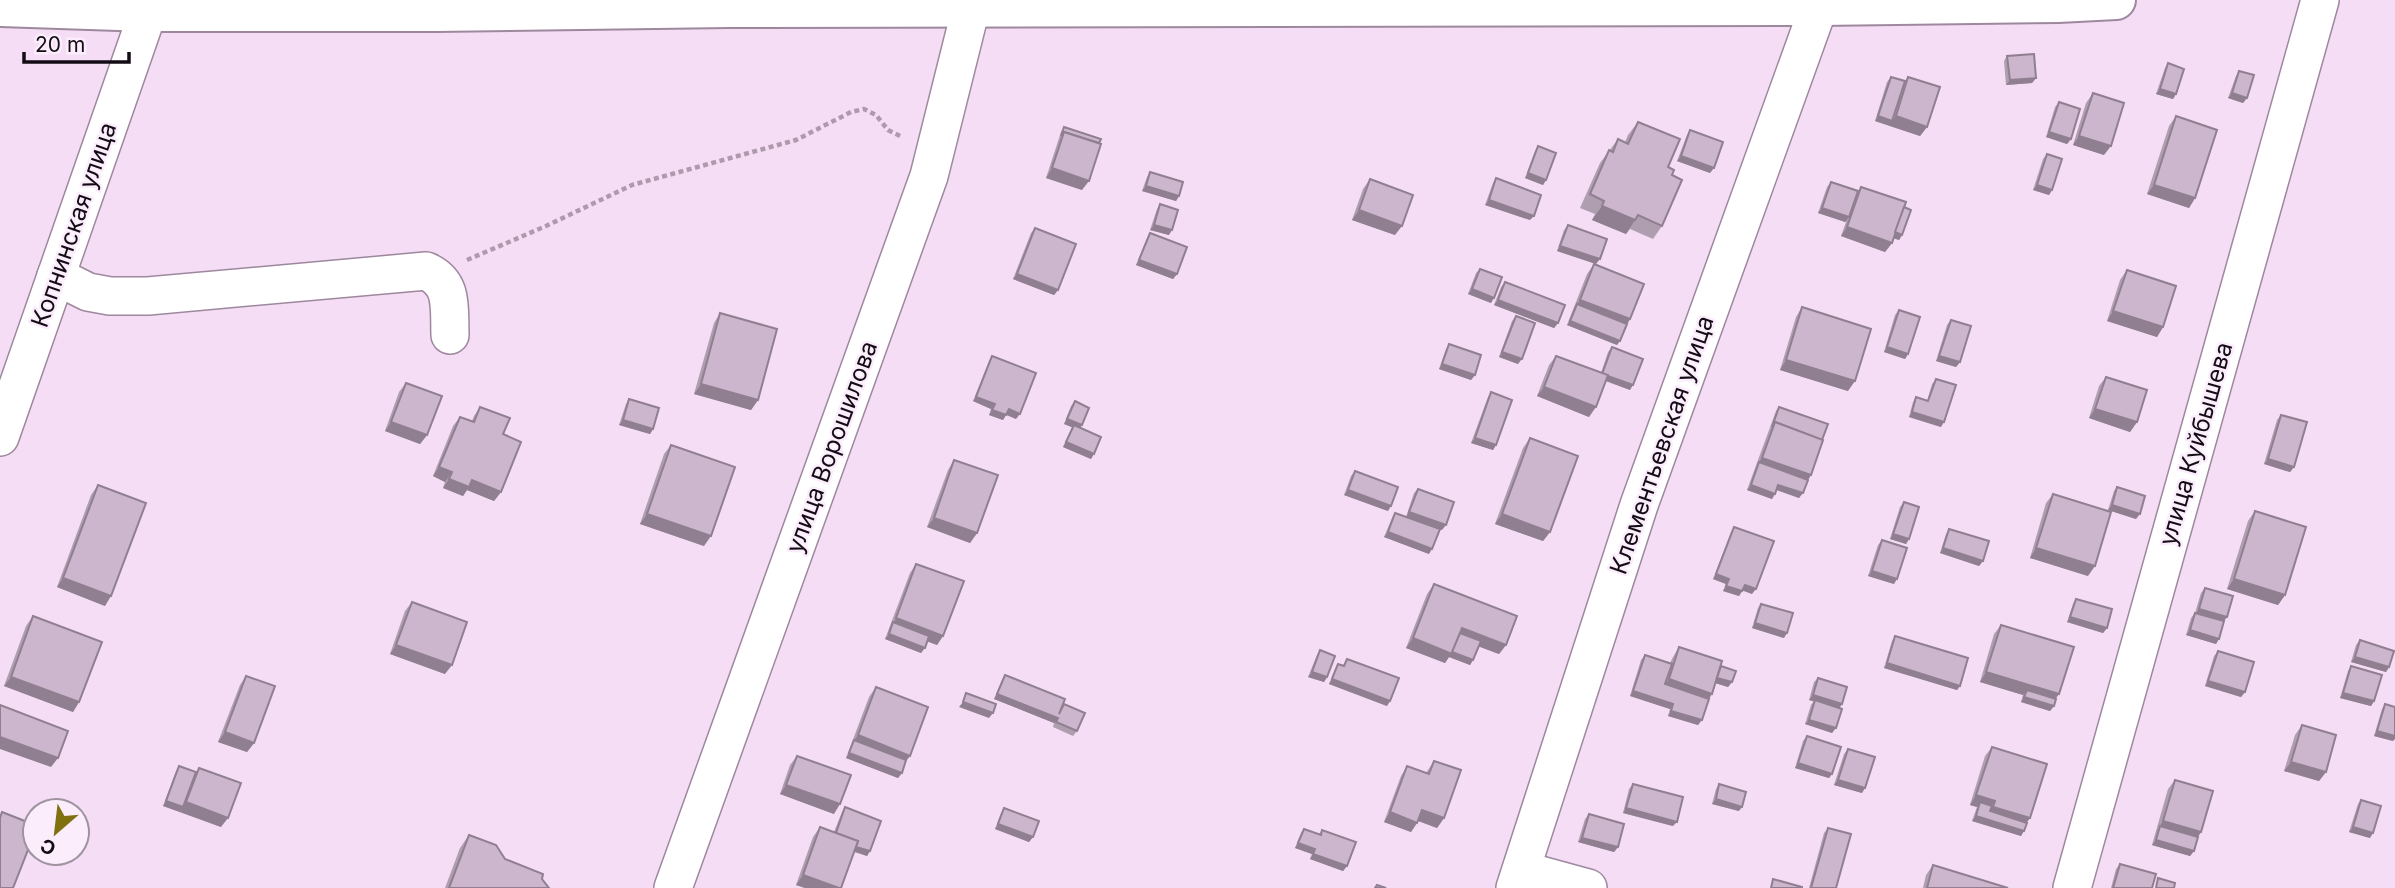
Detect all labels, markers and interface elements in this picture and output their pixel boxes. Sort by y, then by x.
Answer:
scale bar [24,21,130,65]
text: 20 m [35,32,85,57]
street label: Копнинская улица [25,119,122,331]
street label: Клементьевская улица [1604,312,1719,578]
street label: улица Ворошилова [780,337,883,557]
street label: улица Куйбышева [2153,339,2238,549]
north arrow [21,797,91,867]
text: С [37,833,60,860]

